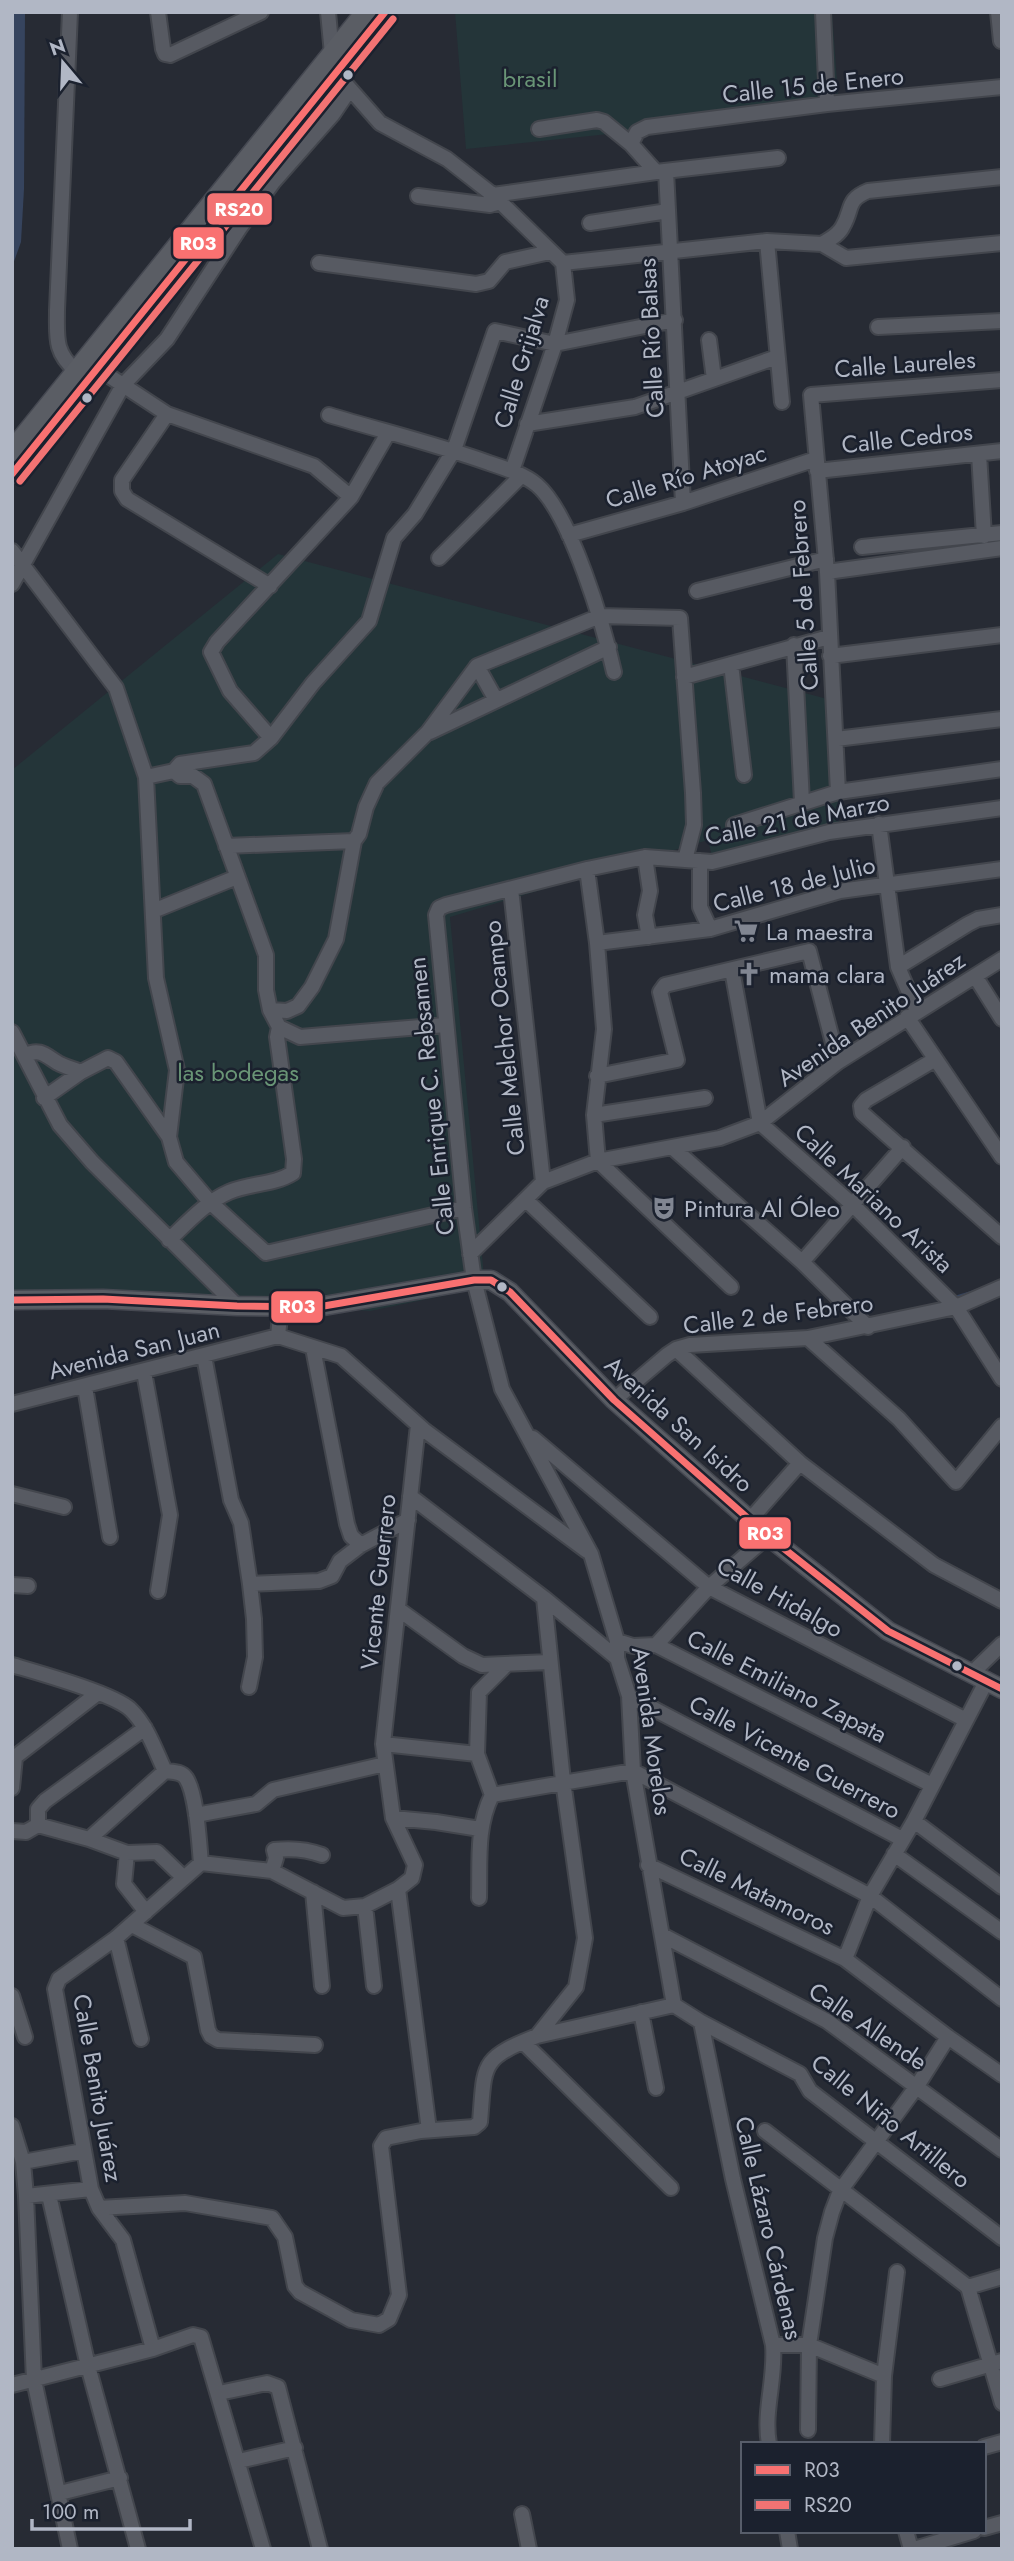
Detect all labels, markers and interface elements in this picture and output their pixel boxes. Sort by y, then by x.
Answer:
north arrow [28,28,98,98]
text: N [46,32,69,63]
street label: Calle 15 de Enero [720,58,906,112]
park label: brasil [503,61,557,96]
unlabelled marker [341,68,355,82]
line badge: RS20 [206,192,273,226]
text: RS20 [214,196,264,223]
line badge: R03 [172,226,225,260]
text: R03 [180,230,217,257]
street label: Calle Río Balsas [629,257,673,419]
street label: Calle Grijalva [484,291,558,433]
street label: Calle Laureles [833,342,977,386]
unlabelled marker [80,391,94,405]
street label: Calle Cedros [840,414,974,462]
street label: Calle Río Atoyac [601,435,771,517]
street label: Calle 5 de Febrero [779,498,827,692]
street label: Calle 21 de Marzo [702,784,892,854]
street label: Calle 18 de Julio [709,847,879,921]
place label: La maestra [766,914,873,949]
supermarket icon: La maestra [732,917,760,945]
street label: Calle Melchor Ocampo [474,919,534,1157]
street label: Avenida Benito Juárez [770,943,972,1095]
street label: Calle Enrique C. Rebsamen [399,955,463,1237]
place label: mama clara [769,957,885,992]
church icon: mama clara [735,960,763,988]
park label: las bodegas [177,1055,299,1090]
street label: Calle Mariano Arista [787,1115,961,1281]
place label: Pintura Al Óleo [684,1191,840,1226]
theatre icon: Pintura Al Óleo [650,1194,678,1222]
unlabelled marker [495,1280,509,1294]
street label: Calle 2 de Febrero [681,1285,875,1343]
line badge: R03 [270,1290,324,1324]
text: R03 [279,1293,316,1320]
street label: Avenida San Juan [45,1312,223,1388]
street label: Avenida San Isidro [597,1348,761,1500]
street label: Vicente Guerrero [351,1492,405,1672]
line badge: R03 [738,1516,792,1550]
text: R03 [747,1520,784,1547]
street label: Calle Hidalgo [711,1548,849,1646]
street label: Calle Emiliano Zapata [681,1620,893,1752]
street label: Avenida Morelos [623,1645,681,1817]
unlabelled marker [950,1659,964,1673]
street label: Calle Vicente Guerrero [683,1686,907,1828]
street label: Calle Matamoros [673,1838,841,1944]
street label: Calle Allende [802,1973,934,2079]
street label: Calle Benito Juárez [64,1991,132,2185]
street label: Calle Niño Artillero [804,2045,978,2197]
street label: Calle Lázaro Cárdenas [726,2113,812,2343]
legend [741,2442,986,2533]
text: R03 [804,2455,840,2485]
scale bar [32,2488,189,2532]
text: RS20 [804,2490,852,2520]
text: 100 m [42,2497,99,2527]

